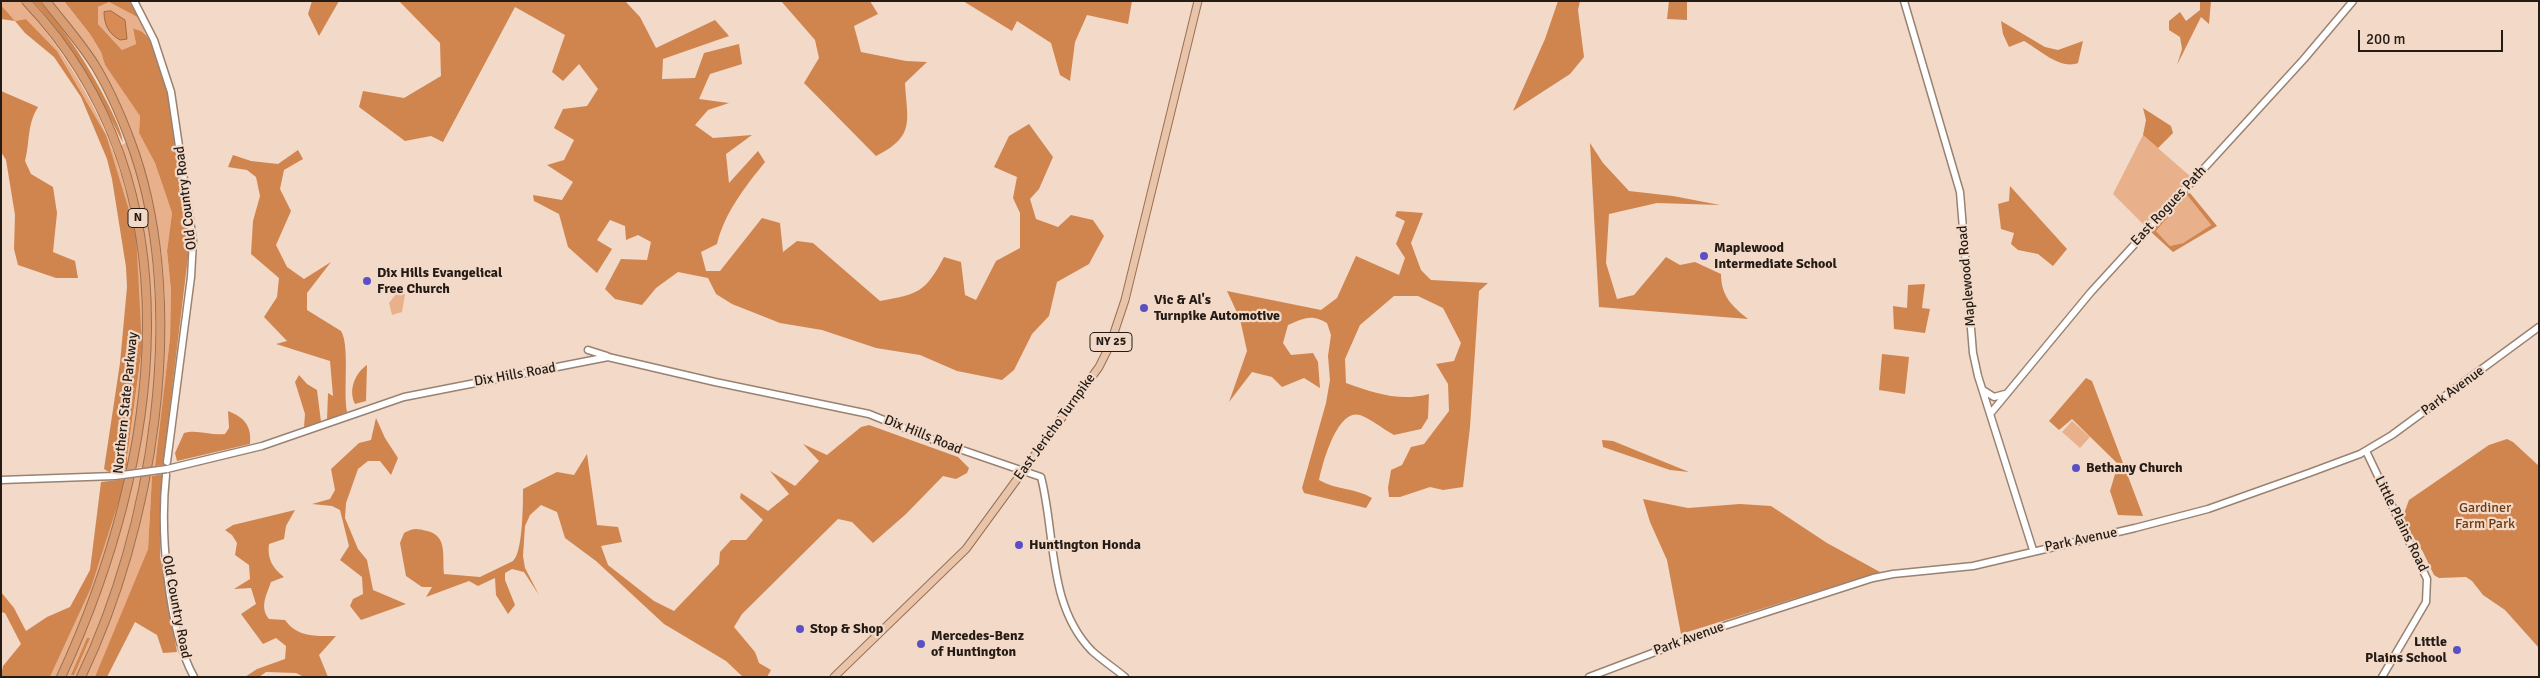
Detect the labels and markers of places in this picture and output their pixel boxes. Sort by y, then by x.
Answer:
place label: Maplewood Intermediate School [1714,240,1837,272]
marker: Maplewood Intermediate School [1698,250,1710,262]
place label: Dix Hills Evangelical Free Church [377,265,502,298]
marker: Dix Hills Evangelical Free Church [361,275,373,287]
place label: Vic & Al's Turnpike Automotive [1154,292,1280,324]
marker: Vic & Al's Turnpike Automotive [1138,302,1150,314]
place label: Bethany Church [2086,460,2183,476]
marker: Bethany Church [2070,462,2082,474]
place label: Huntington Honda [1029,537,1141,553]
marker: Huntington Honda [1013,539,1025,551]
place label: Stop & Shop [810,621,883,637]
marker: Stop & Shop [794,623,806,635]
place label: Mercedes-Benz of Huntington [931,628,1024,660]
place label: Little Plains School [2365,634,2447,666]
marker: Mercedes-Benz of Huntington [915,638,927,650]
marker: Little Plains School [2451,644,2463,656]

